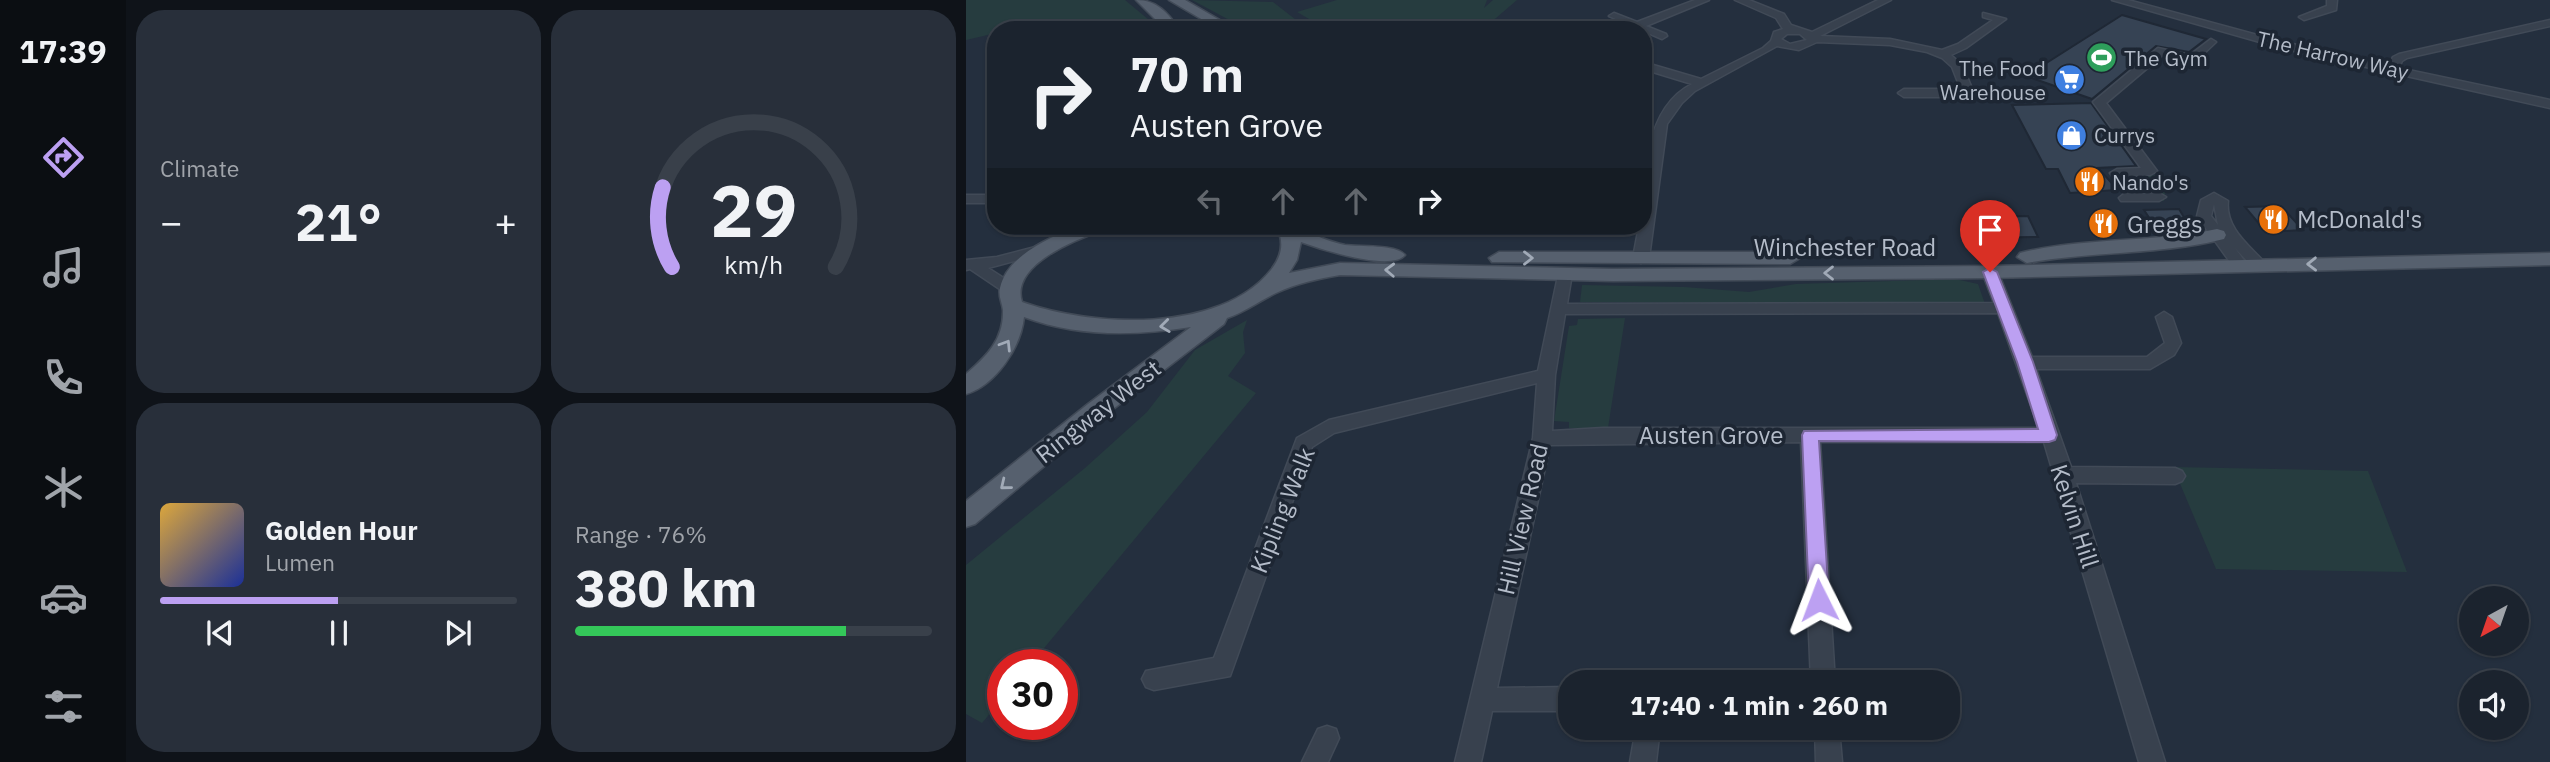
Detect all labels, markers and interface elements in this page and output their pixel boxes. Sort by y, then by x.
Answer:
street label: The Harrow Way [2255,24,2412,86]
text: 17:39 [19,30,107,72]
sports icon: The Gym [2084,41,2118,75]
text: 70 m [1130,42,1244,105]
place label: The Gym [2124,44,2208,72]
icon: right [1015,49,1106,140]
place label: The Food Warehouse [1940,54,2046,106]
supermarket icon: The Food Warehouse [2052,63,2086,97]
text: Austen Grove [1130,104,1323,146]
shop icon: Currys [2054,118,2088,152]
place label: Currys [2094,121,2155,149]
icon: directions [39,133,88,182]
text: Climate [160,153,239,183]
text: 29 [710,163,797,258]
restaurant icon: Nando's [2072,165,2106,199]
place label: Nando's [2112,168,2189,196]
icon: left [1191,182,1229,220]
icon: ahead [1264,182,1302,220]
icon: ahead [1337,182,1375,220]
icon: right [1410,182,1448,220]
text: 21° [295,188,382,255]
text: − [160,197,183,246]
text: + [494,197,517,246]
pin [1960,200,2020,272]
restaurant icon: McDonald's [2257,202,2291,236]
place label: McDonald's [2297,203,2423,235]
restaurant icon: Greggs [2087,207,2121,241]
place label: Greggs [2127,208,2203,240]
icon: arrive [1971,211,2009,249]
street label: Winchester Road [1754,231,1936,263]
icon: music [39,243,88,292]
text: km/h [724,248,783,281]
one-way arrow [1523,250,1533,266]
one-way arrow [2307,257,2318,272]
one-way arrow [1384,263,1395,278]
one-way arrow [1823,265,1834,281]
one-way arrow [1159,318,1171,333]
one-way arrow [997,339,1010,352]
street label: Ringway West [1029,352,1167,470]
icon: phone [39,353,88,402]
street label: Austen Grove [1639,419,1783,451]
street label: Hill View Road [1489,440,1555,598]
street label: Kipling Walk [1242,442,1322,578]
street label: Kelvin Hill [2043,460,2107,572]
icon: climate [39,463,88,512]
one-way arrow [1000,476,1013,489]
text: Golden Hour [265,513,418,547]
text: Range · 76% [575,519,707,549]
text: Lumen [265,547,335,577]
text: 380 km [575,554,757,621]
position arrow [1782,563,1856,637]
icon: car [39,573,88,622]
north arrow [2459,586,2529,656]
map controls [2459,586,2529,740]
icon: previous [201,614,239,652]
icon: pause [320,614,358,652]
icon: next [439,614,477,652]
speed limit sign: 30 [987,649,1078,740]
button: sound [2459,670,2529,740]
icon: filters [39,682,88,731]
text: 17:40 · 1 min · 260 m [1630,688,1888,722]

